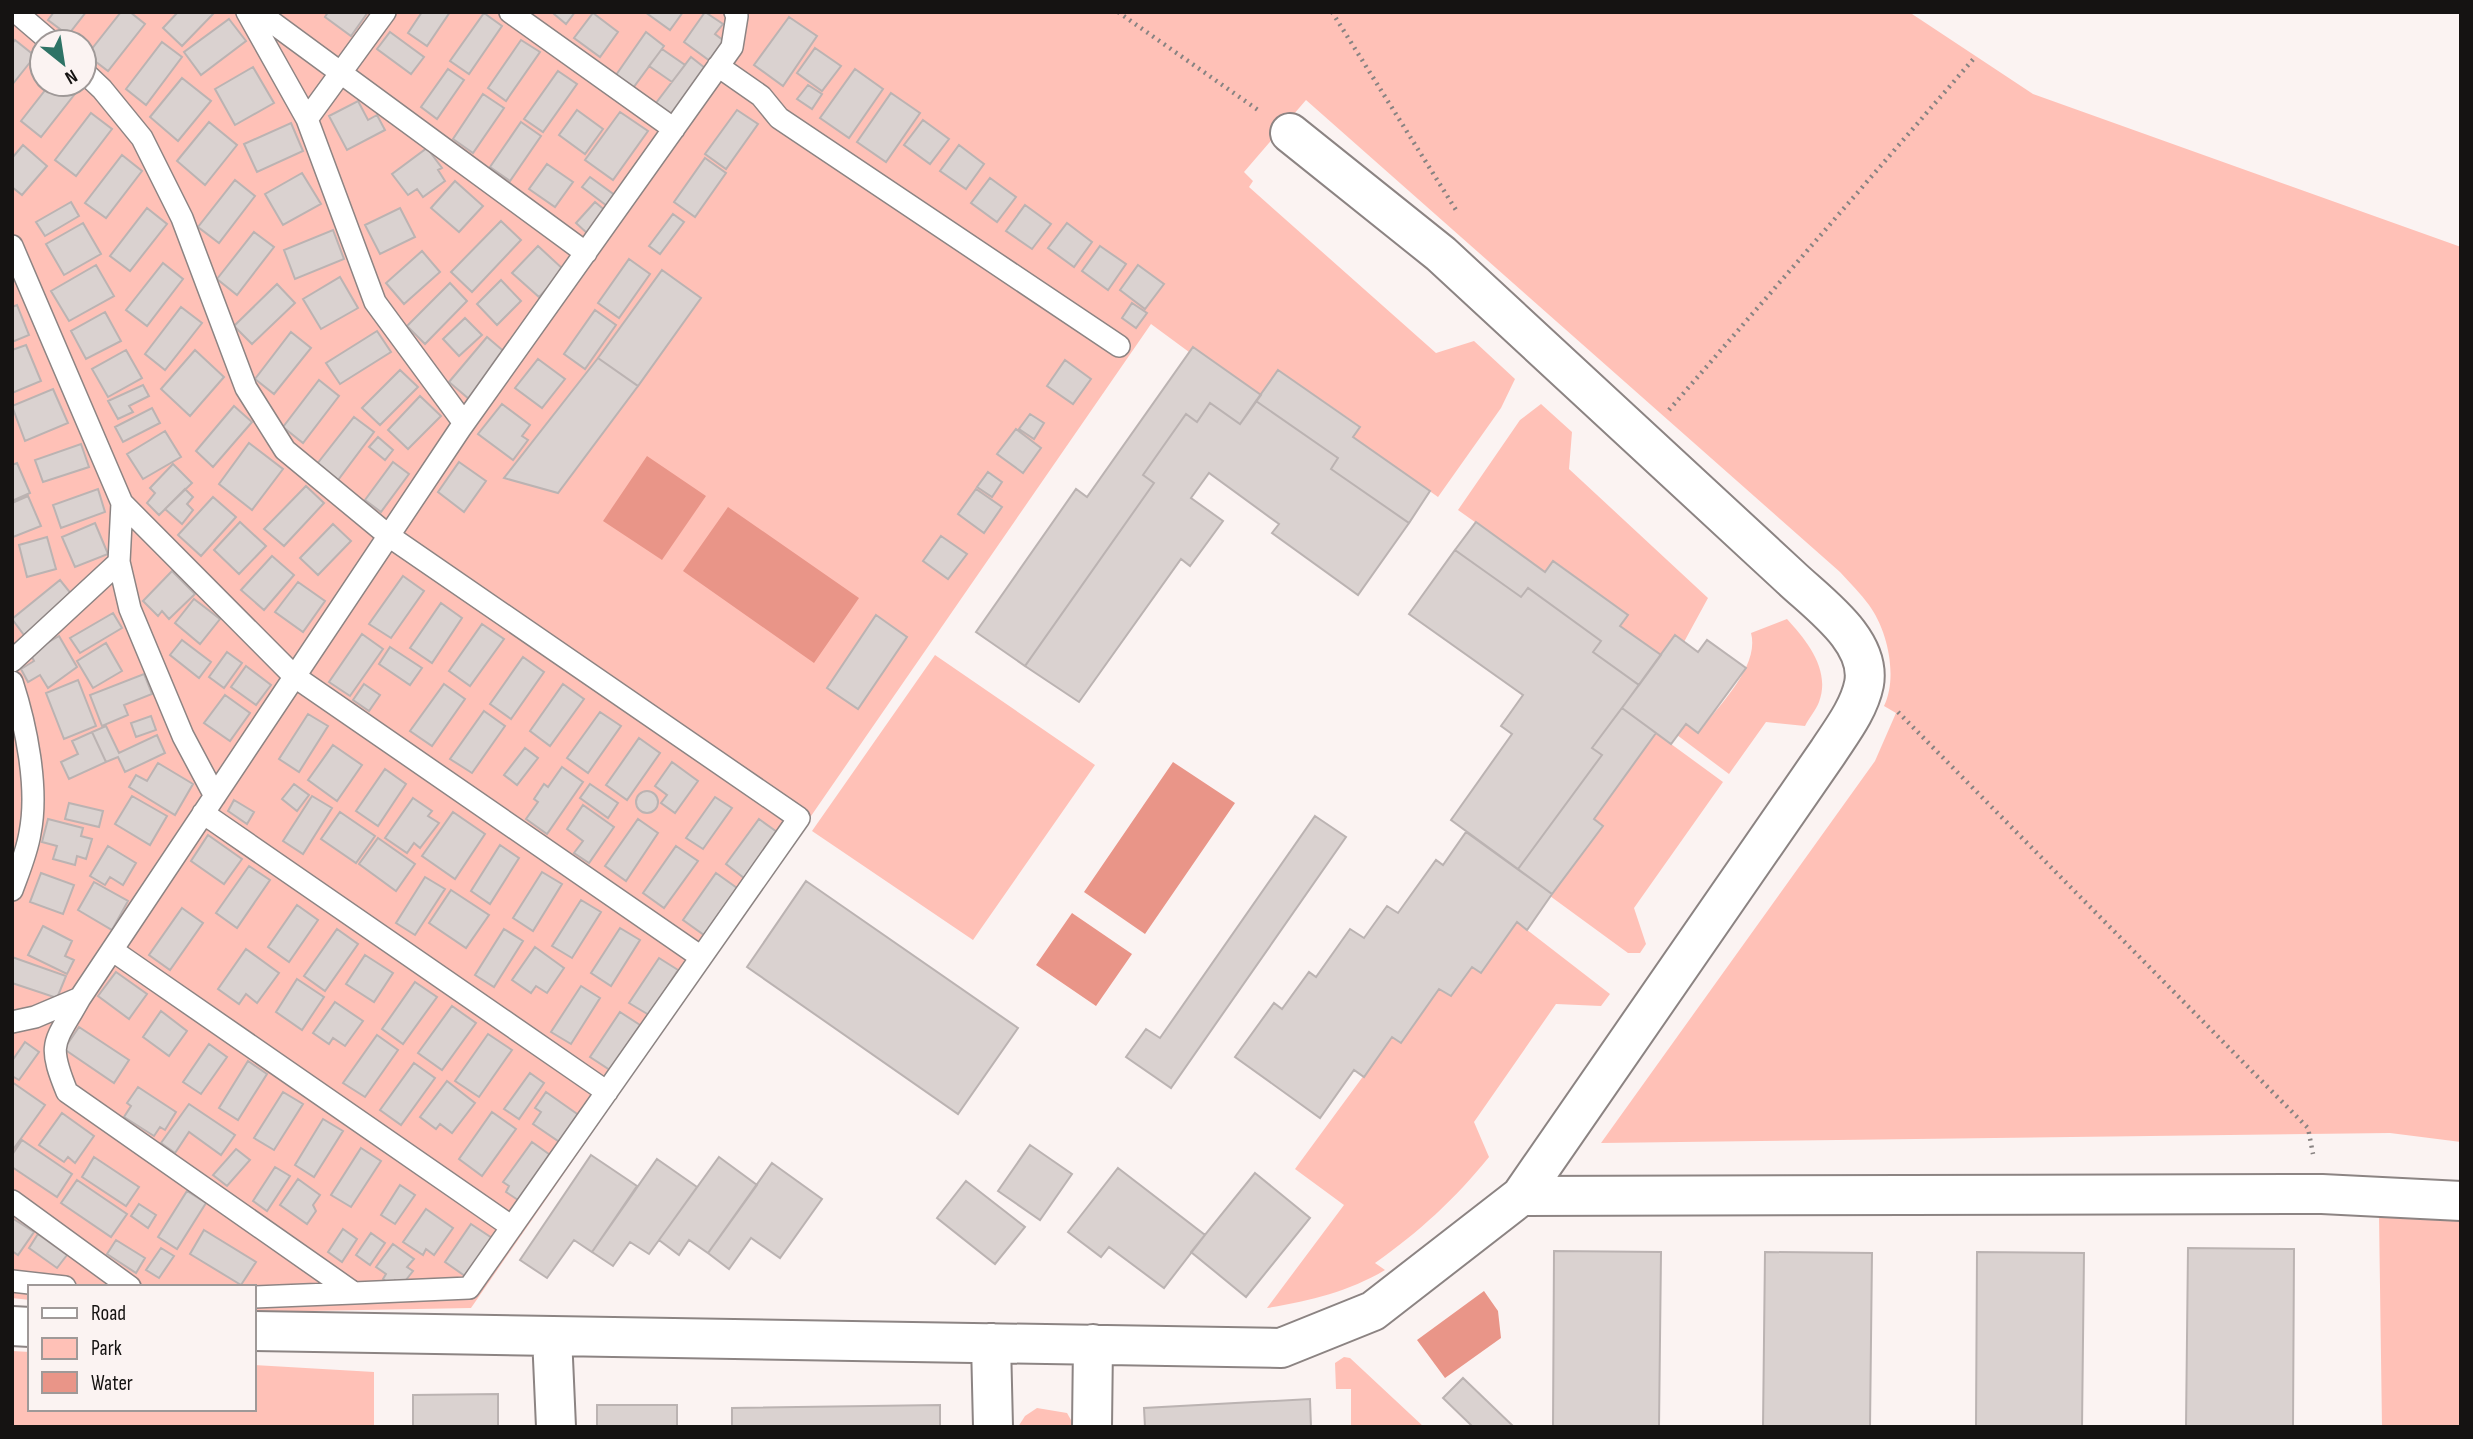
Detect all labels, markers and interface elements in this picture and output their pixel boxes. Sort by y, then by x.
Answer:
north arrow [28,28,98,98]
text: N [61,64,81,89]
legend [28,1285,256,1411]
text: Road [91,1301,126,1326]
text: Park [91,1336,122,1361]
text: Water [91,1371,133,1396]

